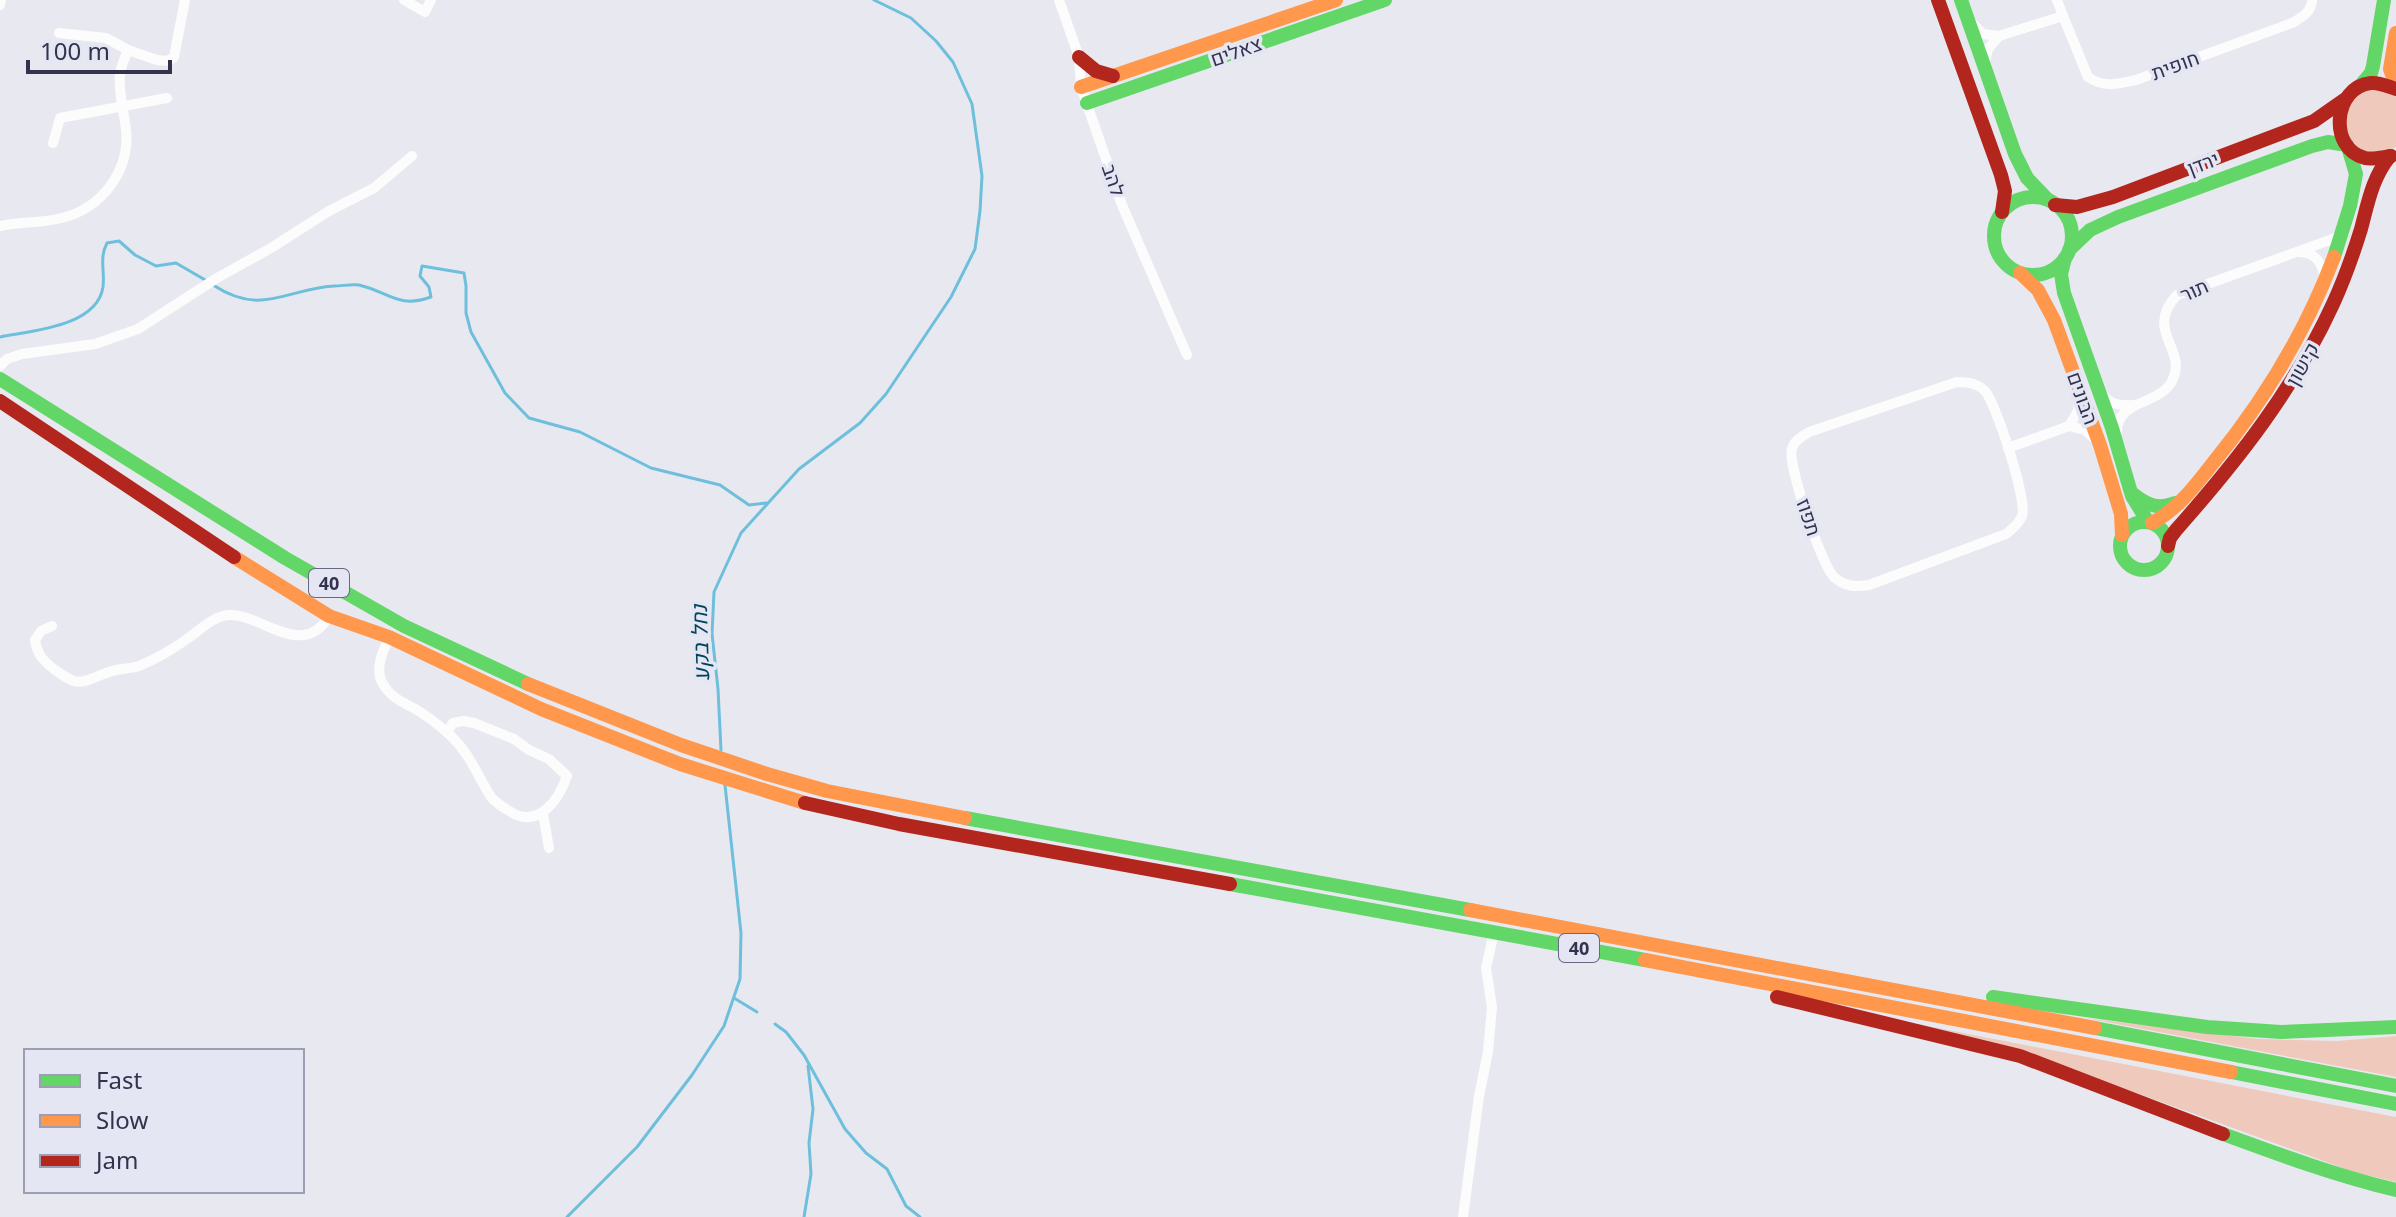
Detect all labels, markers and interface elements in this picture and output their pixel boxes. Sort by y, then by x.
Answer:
scale bar [28,24,170,74]
street label: צאלים [1207,30,1265,72]
text: 100 m [40,34,110,67]
street label: חופית [2147,44,2203,86]
street label: ירדן [2183,145,2223,181]
street label: להב [1096,160,1132,200]
street label: תור [2176,272,2212,308]
street label: קישון [2279,337,2325,391]
street label: הבונים [2061,368,2105,428]
street label: תפוז [1790,495,1828,539]
road number: 40 [309,569,349,597]
water label: נחל בקע [683,602,715,682]
road number: 40 [1559,934,1599,962]
legend [24,1049,304,1193]
text: Fast [96,1063,142,1096]
text: Slow [96,1103,148,1136]
text: Jam [94,1143,138,1176]

